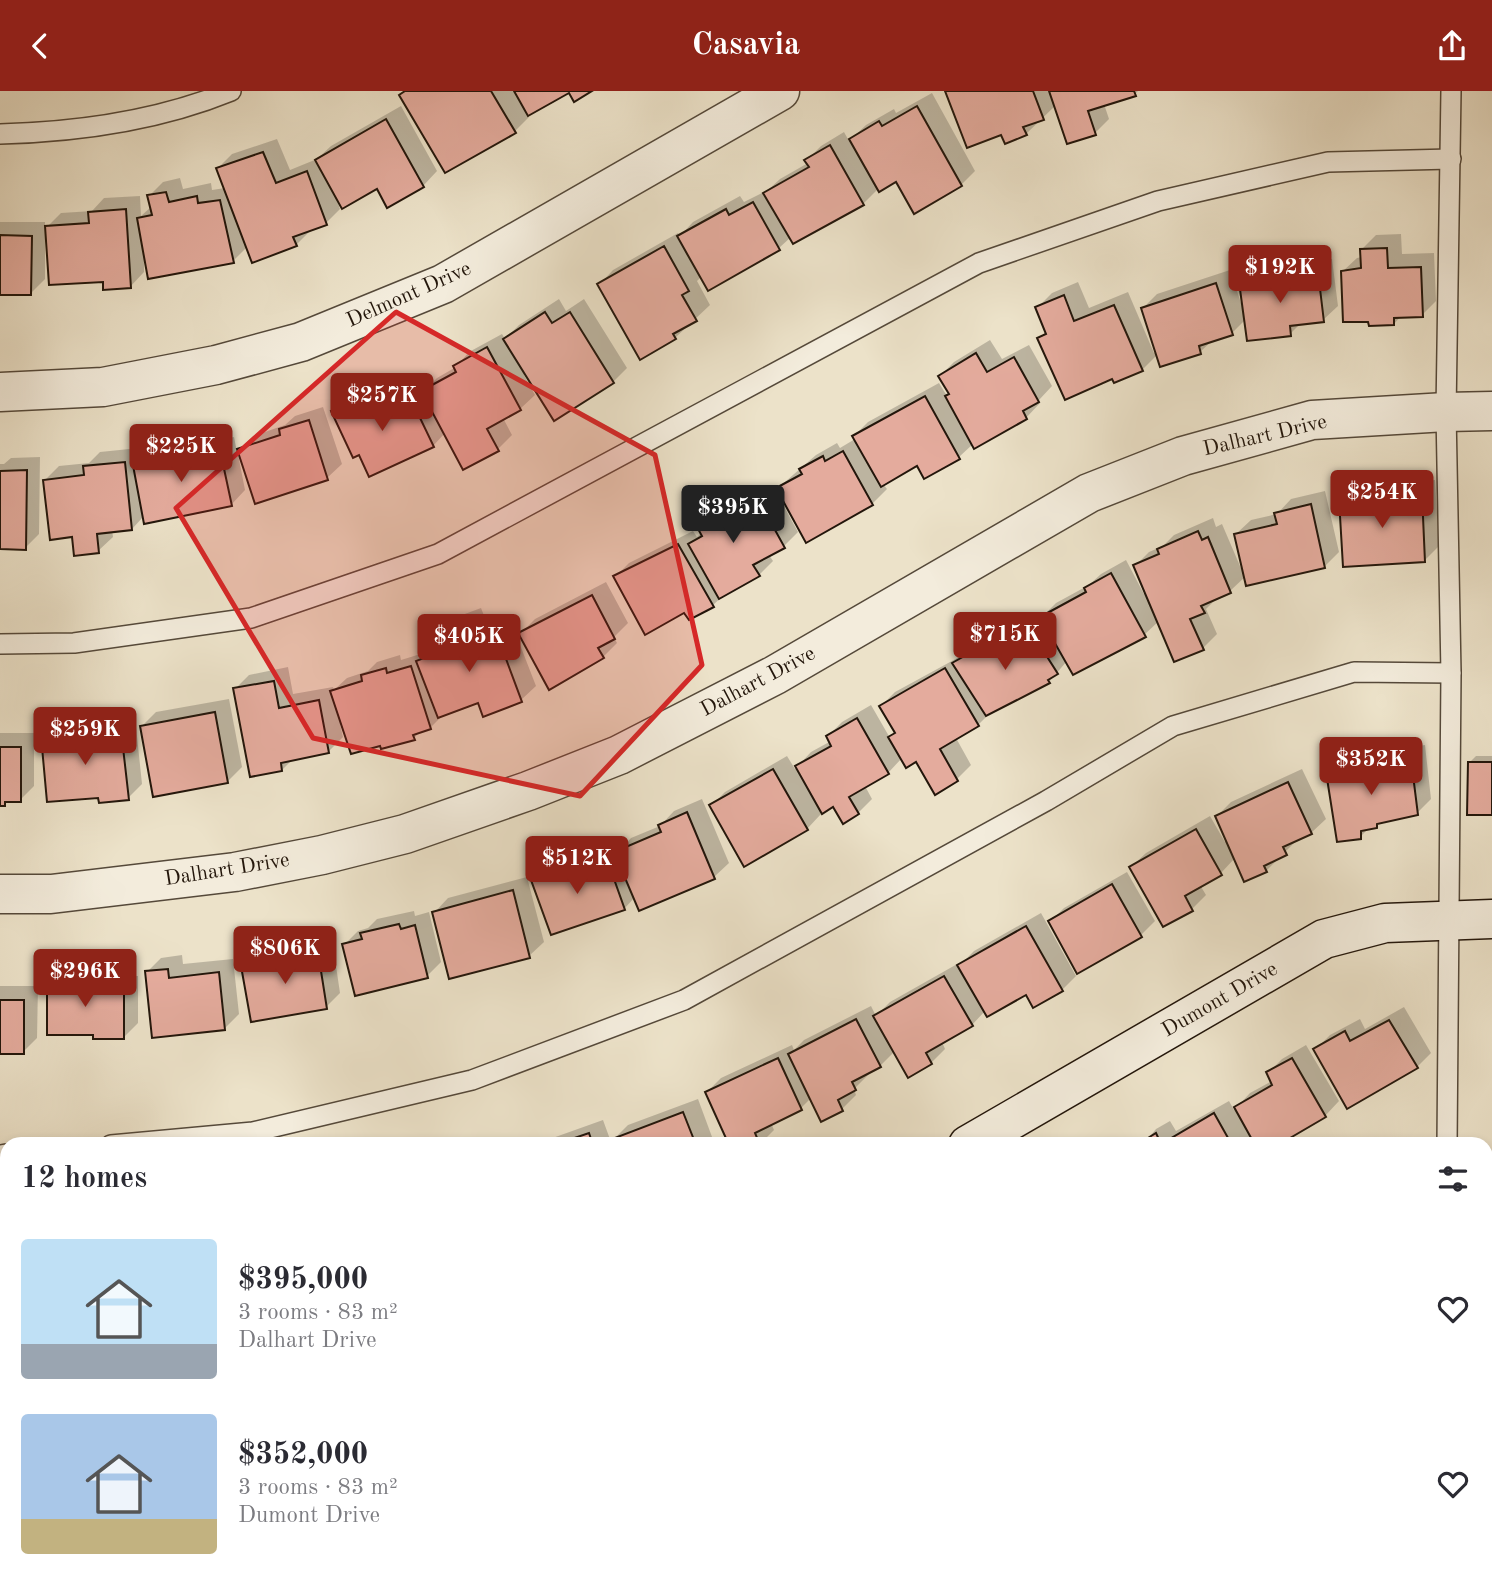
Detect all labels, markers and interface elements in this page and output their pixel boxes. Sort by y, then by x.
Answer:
icon: back [21,27,59,65]
icon: share [1433,27,1471,65]
text: Casavia [692,30,800,62]
pin: $192K [1231,245,1329,305]
text: $192K [1244,256,1316,279]
street label: Delmont Drive [344,258,474,332]
pin: $257K [333,373,431,433]
text: $257K [346,384,418,407]
street label: Dalhart Drive [1201,412,1329,460]
pin: $225K [132,425,230,484]
text: $225K [145,435,217,458]
pin: $254K [1333,471,1431,530]
text: $254K [1346,481,1418,504]
pin: $395K [684,485,782,545]
text: $395K [697,496,769,519]
pin: $715K [956,613,1054,672]
pin: $405K [420,615,518,674]
text: $715K [969,623,1041,646]
text: $405K [433,625,505,648]
street label: Dalhart Drive [697,643,819,721]
pin: $259K [36,707,134,767]
text: $259K [49,718,121,741]
pin: $352K [1322,737,1420,797]
text: $352K [1335,748,1407,771]
pin: $512K [528,837,626,896]
text: $512K [541,847,613,870]
street label: Dalhart Drive [163,850,291,890]
pin: $806K [236,927,334,986]
text: $806K [249,937,321,960]
pin: $296K [36,949,134,1009]
street label: Dumont Drive [1159,958,1281,1042]
text: $296K [49,960,121,983]
icon: filters [1434,1160,1472,1198]
text: 12 homes [21,1164,147,1194]
text: $395,000 [238,1265,368,1295]
icon: home [77,1267,161,1351]
icon: heart [1434,1290,1472,1328]
text: 3 rooms · 83 m² [238,1301,398,1324]
text: Dalhart Drive [238,1329,377,1352]
text: $352,000 [238,1440,368,1470]
icon: home [77,1442,161,1526]
icon: heart [1434,1465,1472,1503]
text: 3 rooms · 83 m² [238,1476,398,1499]
text: Dumont Drive [238,1504,380,1527]

